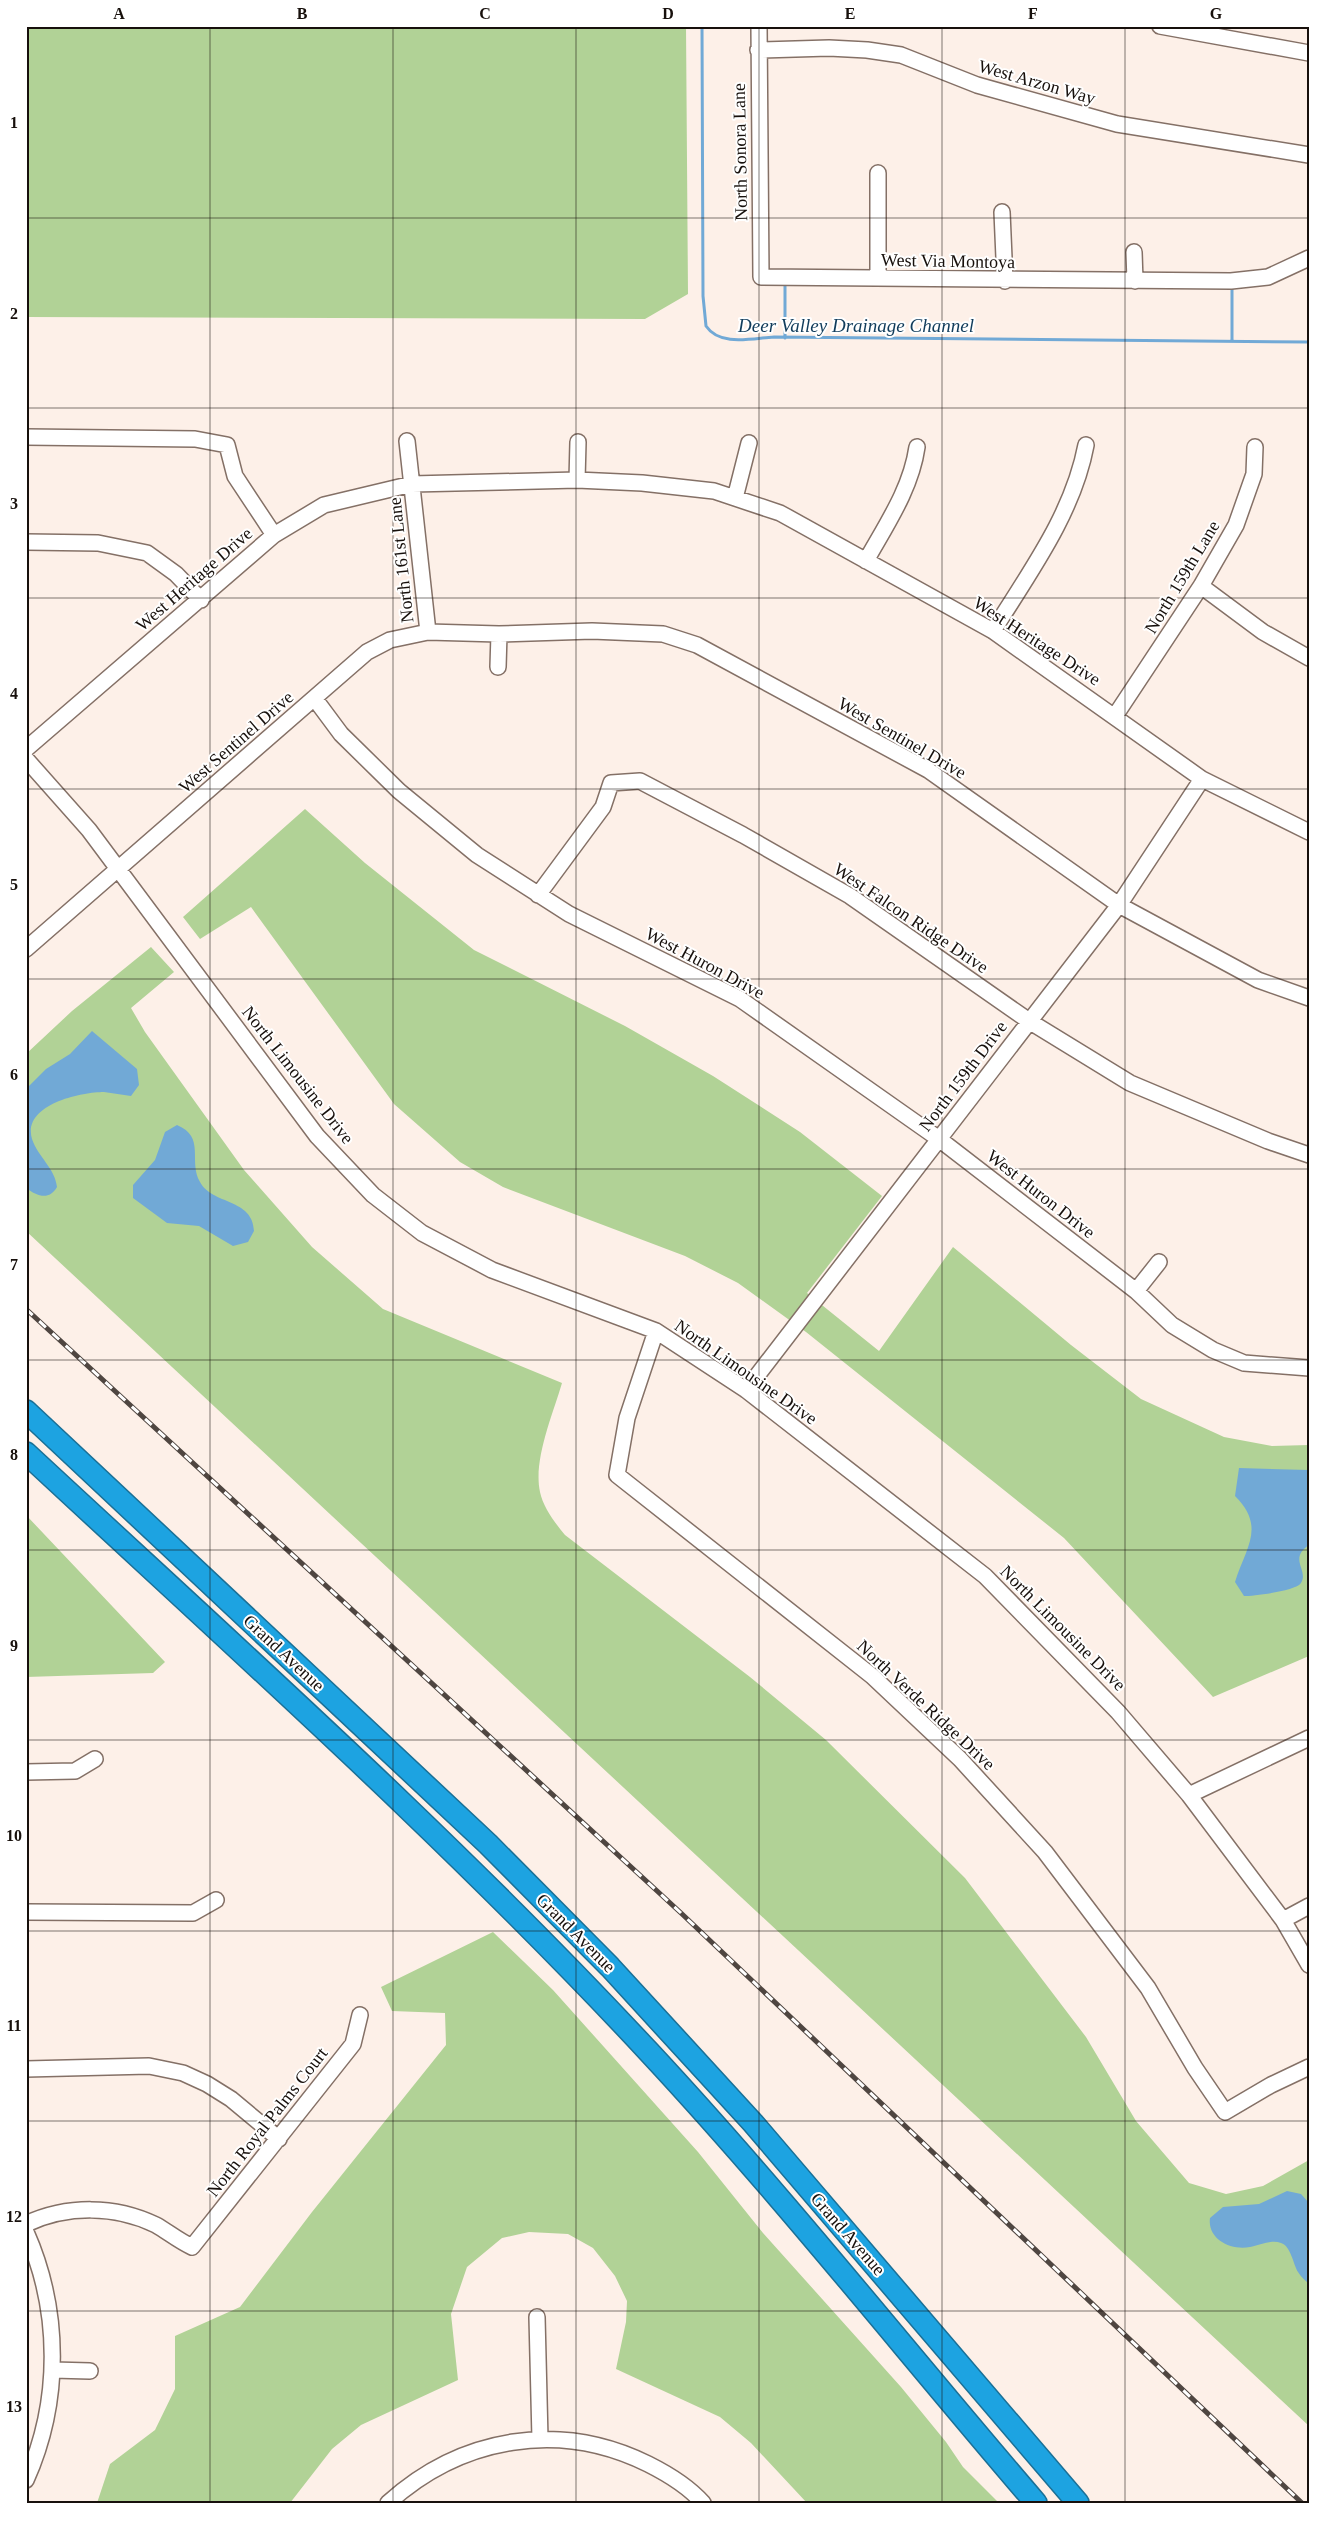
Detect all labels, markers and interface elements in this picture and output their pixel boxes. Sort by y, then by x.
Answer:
text: A [113,5,125,22]
text: B [297,5,308,22]
text: C [479,5,491,22]
text: D [662,5,674,22]
text: E [845,5,855,22]
text: F [1028,5,1038,22]
text: G [1210,5,1223,22]
street label: West Arzon Way [976,56,1098,108]
street label: North Sonora Lane [729,83,751,221]
text: 1 [10,114,18,131]
street label: West Via Montoya [881,250,1015,272]
text: 2 [10,305,18,322]
water label: Deer Valley Drainage Channel [737,315,974,336]
text: 3 [10,495,18,512]
street label: North 161st Lane [384,496,418,624]
street label: North 159th Lane [1140,517,1224,637]
street label: West Heritage Drive [132,523,256,635]
street label: West Heritage Drive [970,592,1104,690]
text: 4 [10,685,18,702]
street label: West Sentinel Drive [175,687,297,797]
street label: West Sentinel Drive [834,693,970,783]
street label: West Falcon Ridge Drive [830,859,992,977]
text: 5 [10,876,18,893]
street label: West Huron Drive [642,923,768,1003]
street label: North Limousine Drive [238,1002,358,1148]
street label: North 159th Drive [915,1017,1011,1135]
text: 6 [10,1066,18,1083]
street label: West Huron Drive [983,1146,1099,1242]
text: 7 [10,1256,18,1273]
street label: North Limousine Drive [671,1315,821,1429]
text: 8 [10,1446,18,1463]
street label: North Limousine Drive [996,1561,1130,1695]
street label: Grand Avenue [239,1611,329,1695]
street label: North Verde Ridge Drive [853,1636,999,1774]
text: 9 [10,1637,18,1654]
text: 10 [6,1827,22,1844]
street label: Grand Avenue [532,1889,620,1977]
text: 11 [6,2017,22,2034]
street label: North Royal Palms Court [203,2044,331,2200]
street label: Grand Avenue [807,2189,889,2279]
text: 12 [6,2208,22,2225]
text: 13 [6,2398,22,2415]

